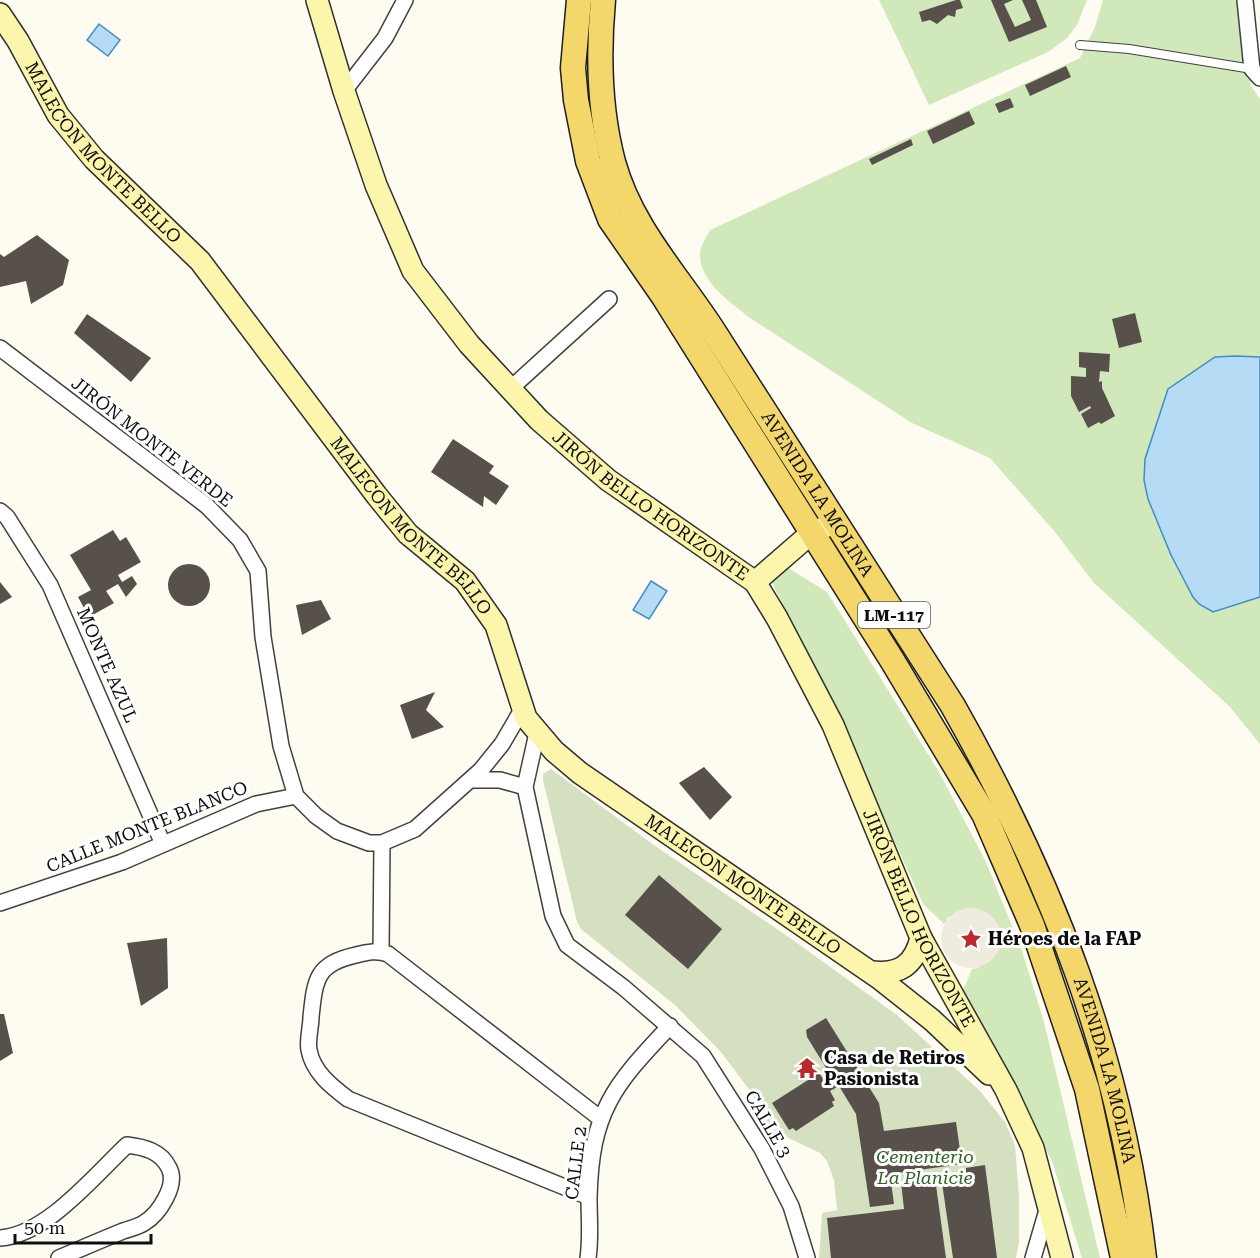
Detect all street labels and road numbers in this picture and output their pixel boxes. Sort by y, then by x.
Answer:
street label: MALECON MONTE BELLO [21,58,186,247]
street label: JIRÓN MONTE VERDE [68,372,237,511]
street label: AVENIDA LA MOLINA [757,407,878,581]
street label: JIRÓN BELLO HORIZONTE [548,426,753,585]
street label: MALECON MONTE BELLO [326,433,496,618]
road number: LM-117 [858,602,930,628]
street label: MONTE AZUL [73,604,142,725]
street label: CALLE MONTE BLANCO [43,776,251,877]
street label: JIRÓN BELLO HORIZONTE [859,806,980,1031]
street label: MALECON MONTE BELLO [641,810,845,959]
street label: AVENIDA LA MOLINA [1070,974,1140,1166]
street label: CALLE 3 [741,1086,796,1161]
street label: CALLE 2 [561,1125,590,1201]

